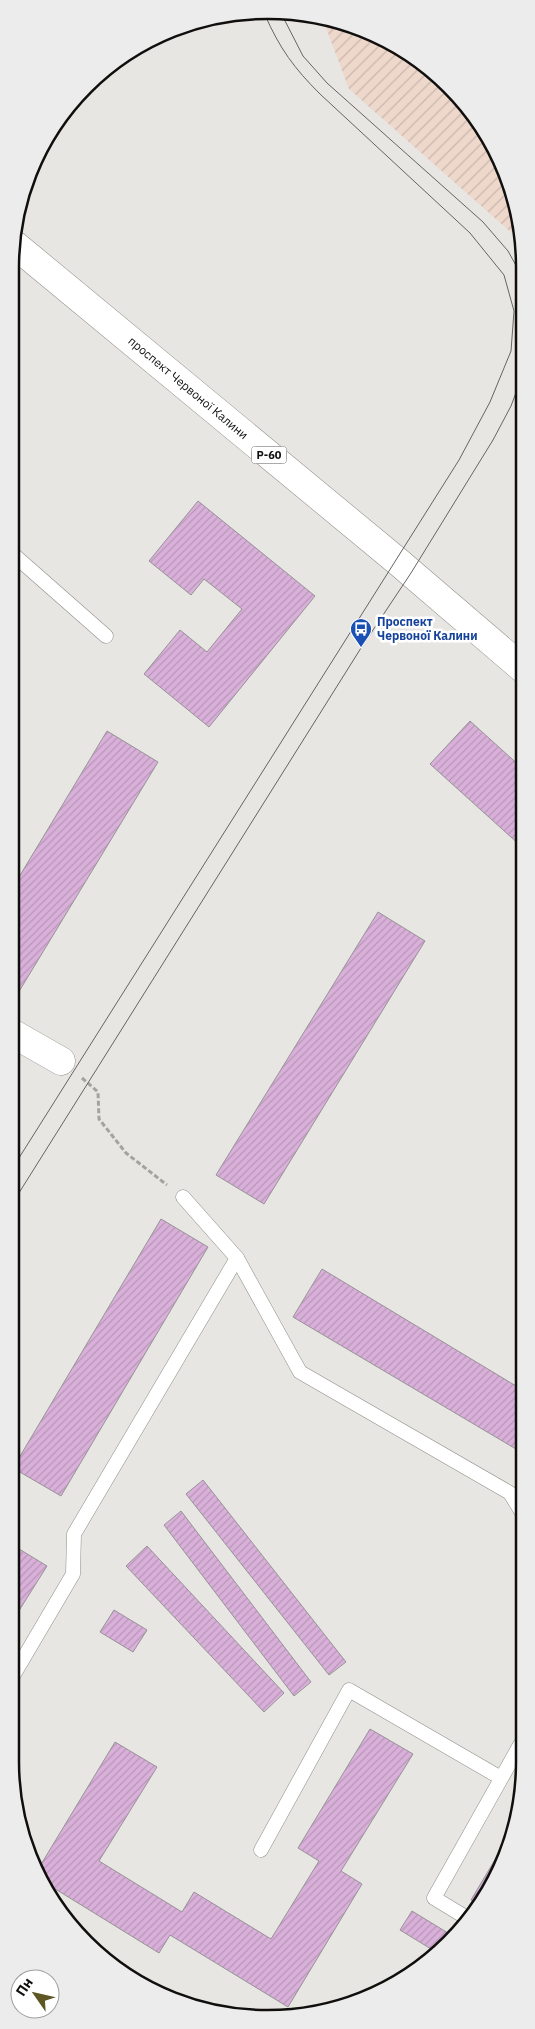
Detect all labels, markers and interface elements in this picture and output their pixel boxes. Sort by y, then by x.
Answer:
street label: проспект Червоної Калини [125,333,251,442]
road number: Р-60 [252,446,286,464]
place label: Проспект Червоної Калини [377,614,478,643]
bus stop icon: Проспект Червоної Калини [349,617,373,648]
north arrow [10,1969,60,2019]
text: Пн [12,1974,37,1999]

